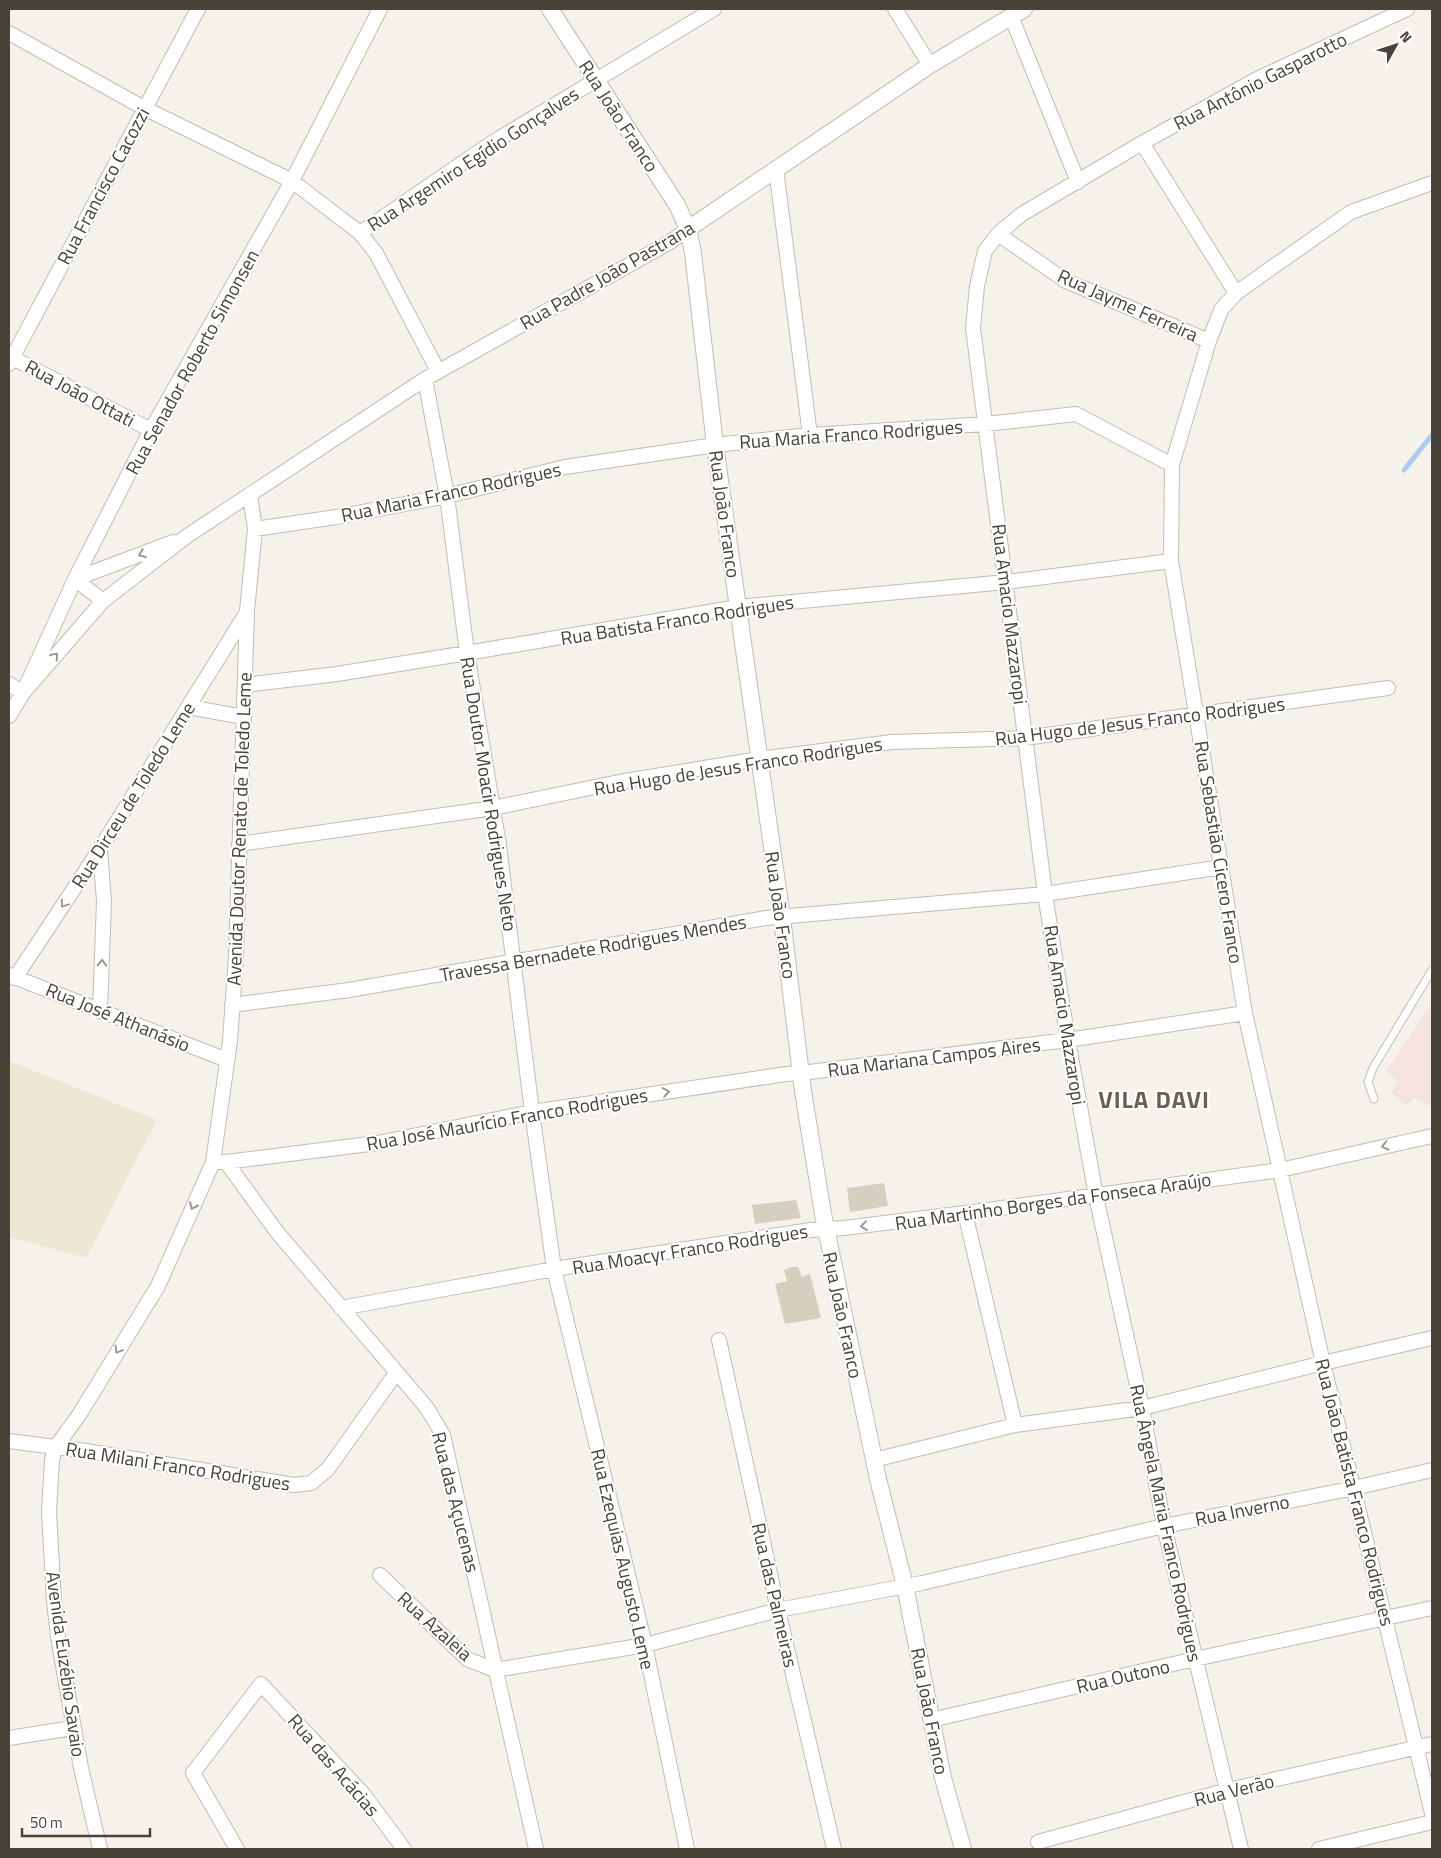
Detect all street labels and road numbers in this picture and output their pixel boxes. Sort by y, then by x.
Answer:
street label: Rua Antônio Gasparotto [1168,24,1352,137]
street label: Rua João Franco [572,54,667,178]
street label: Rua Argemiro Egídio Gonçalves [361,79,584,238]
street label: Rua Francisco Cacozzi [49,102,156,270]
street label: Rua Padre João Pastrana [514,212,700,337]
street label: Rua Senador Roberto Simonsen [117,244,266,480]
street label: Rua Jayme Ferreira [1053,261,1204,349]
street label: Rua João Ottati [20,351,140,434]
street label: Rua Maria Franco Rodrigues [738,411,964,456]
street label: Rua João Franco [702,448,749,580]
street label: Rua Maria Franco Rodrigues [338,454,564,529]
street label: Rua Amacio Mazzaropi [985,522,1036,706]
street label: Rua Batista Franco Rodrigues [558,587,796,652]
street label: Rua Doutor Moacir Rodrigues Neto [453,655,526,933]
street label: Avenida Doutor Renato de Toledo Leme [219,672,258,986]
street label: Rua Hugo de Jesus Franco Rodrigues [993,688,1287,753]
street label: Rua Dirceu de Toledo Leme [63,696,202,893]
street label: Rua Hugo de Jesus Franco Rodrigues [591,728,885,803]
street label: Rua Sebastião Cicero Franco [1188,738,1251,965]
street label: Rua João Franco [758,849,805,981]
street label: Travessa Bernadete Rodrigues Mendes [437,906,749,989]
street label: Rua Amacio Mazzaropi [1037,923,1094,1107]
street label: Rua José Athanásio [42,974,195,1059]
street label: Rua Mariana Campos Aires [826,1029,1042,1084]
street label: Rua José Maurício Franco Rodrigues [364,1079,650,1158]
street label: Rua Martinho Borges da Fonseca Araújo [893,1164,1213,1237]
street label: Rua Moacyr Franco Rodrigues [570,1216,810,1281]
street label: Rua João Franco [816,1249,871,1381]
street label: Rua João Batista Franco Rodrigues [1308,1355,1403,1629]
street label: Rua Ângela Maria Franco Rodrigues [1123,1381,1210,1665]
street label: Rua das Açucenas [425,1429,488,1575]
street label: Rua Milani Franco Rodrigues [64,1433,293,1498]
street label: Rua Ezequias Augusto Leme [584,1446,663,1672]
street label: Rua Inverno [1192,1486,1292,1533]
street label: Rua das Palmeiras [745,1520,806,1670]
street label: Avenida Euzébio Savaio [39,1569,94,1759]
street label: Rua Azaleia [391,1584,480,1668]
street label: Rua João Franco [904,1645,957,1777]
street label: Rua Outono [1073,1651,1172,1700]
street label: Rua das Acácias [281,1707,387,1823]
street label: Rua Verão [1191,1766,1277,1813]

